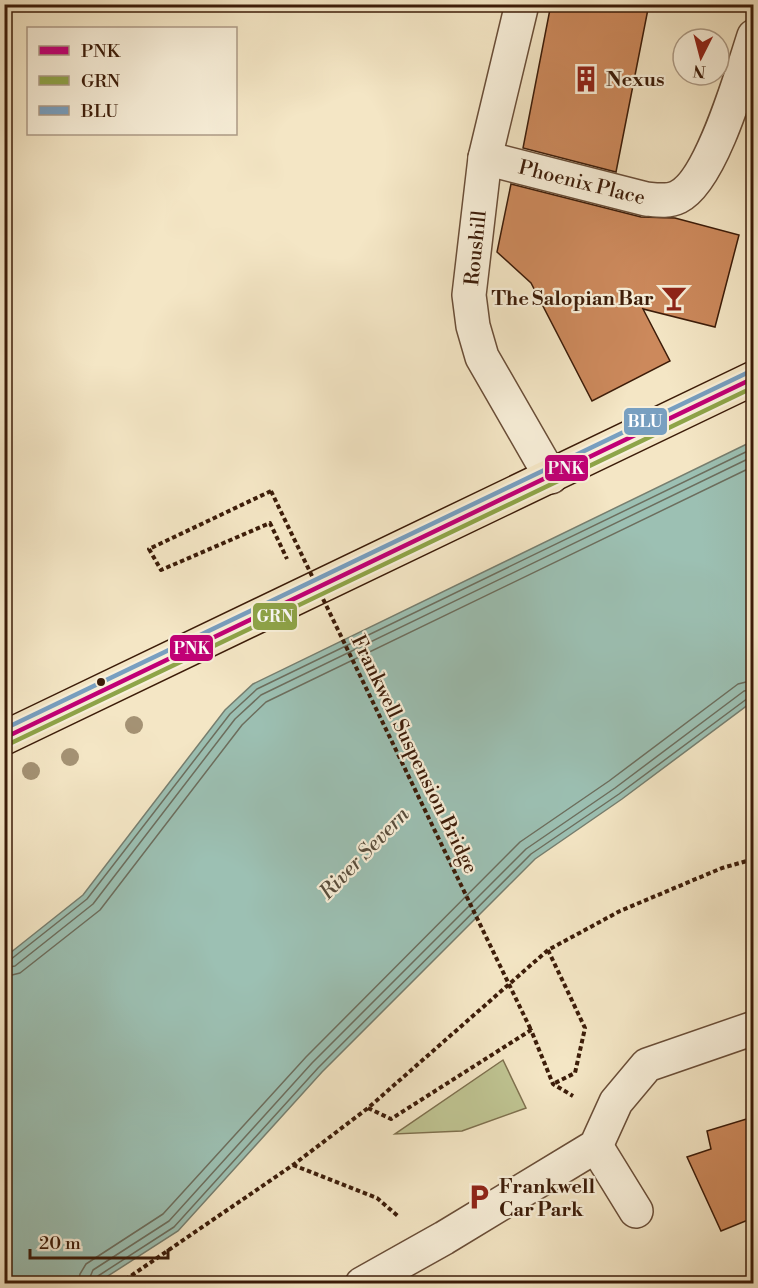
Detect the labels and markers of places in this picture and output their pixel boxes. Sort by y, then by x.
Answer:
building icon: Nexus [571,64,601,94]
place label: Nexus [606,68,665,93]
bar icon: The Salopian Bar [659,283,689,313]
place label: The Salopian Bar [492,287,654,312]
unlabelled marker [95,676,107,688]
place label: Frankwell Car Park [499,1175,596,1223]
parking icon: Frankwell Car Park [464,1182,494,1212]

